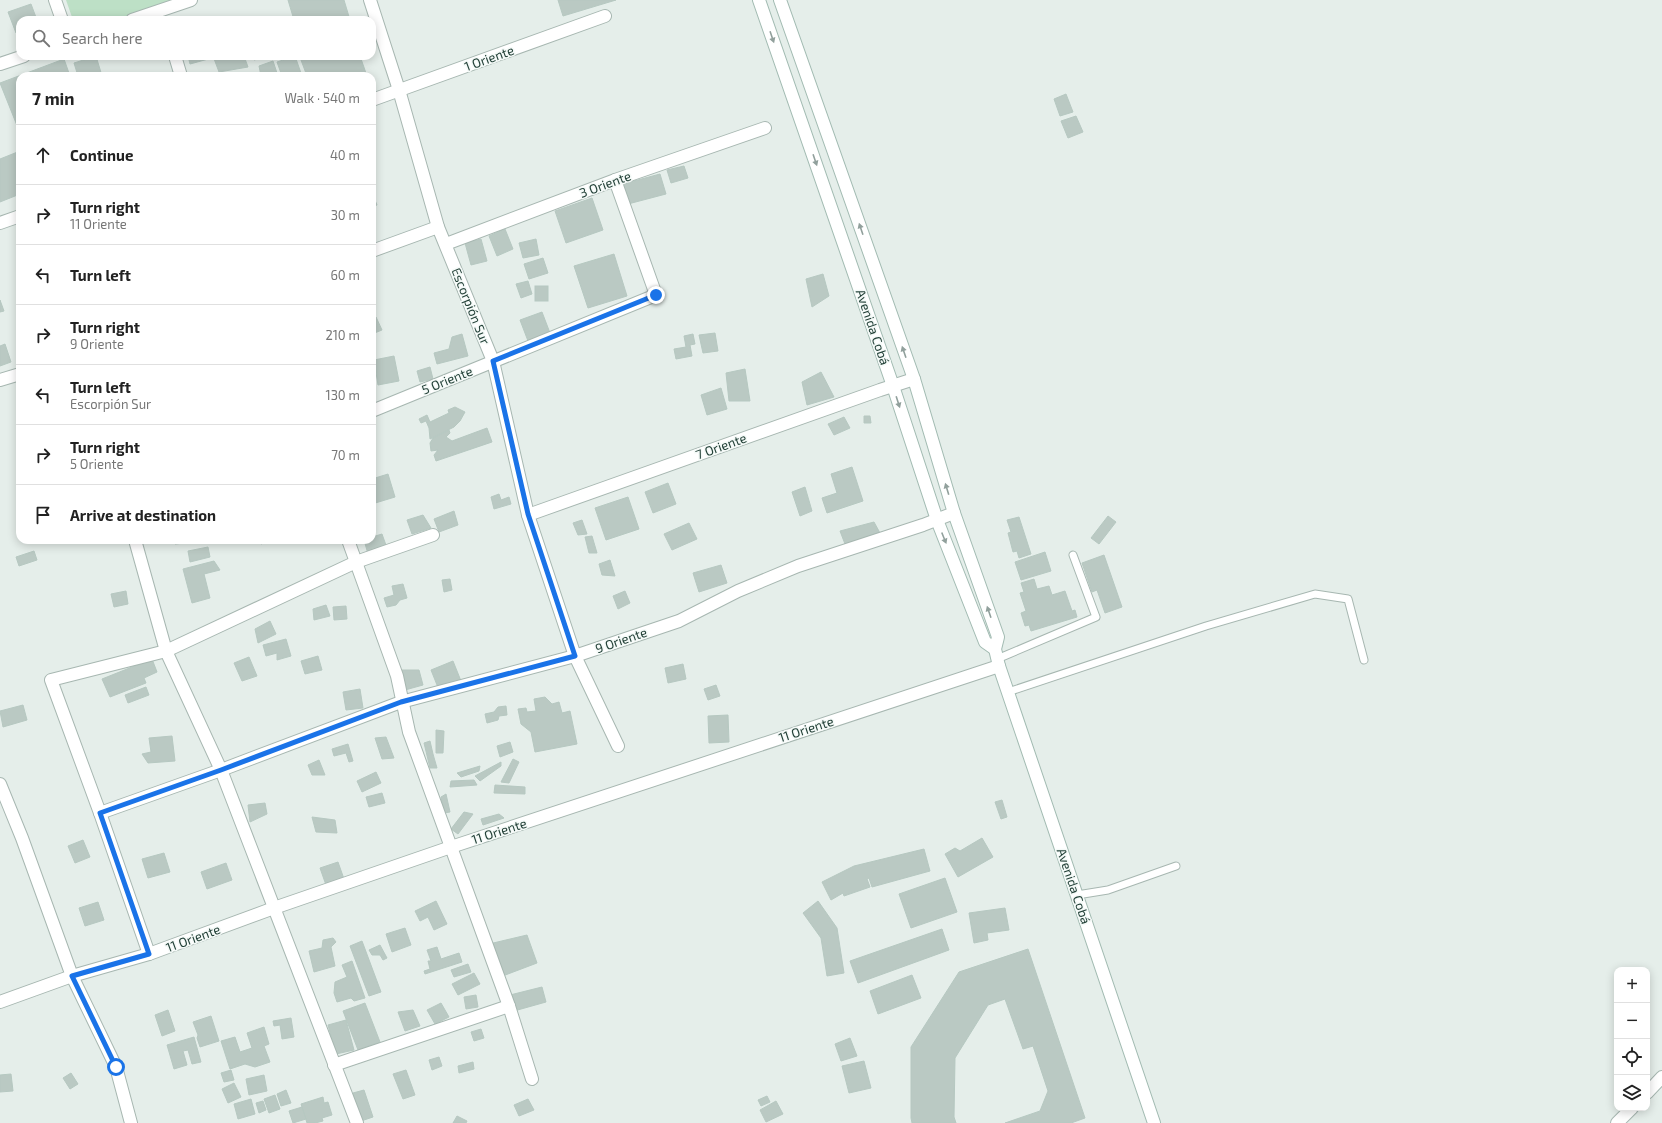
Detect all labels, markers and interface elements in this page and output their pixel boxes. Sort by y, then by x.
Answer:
search box [16,16,376,60]
icon: search [30,27,52,49]
text: Search here [62,29,143,47]
one-way arrow [769,31,775,43]
street label: 1 Oriente [462,42,516,74]
text: 7 min [32,88,75,108]
text: Walk · 540 m [284,90,360,106]
icon: ahead [32,144,54,166]
text: Continue [70,146,133,164]
text: 40 m [330,147,360,163]
one-way arrow [812,154,818,166]
street label: 3 Oriente [577,167,633,201]
text: Turn right [70,198,140,216]
icon: right [32,204,54,226]
text: 30 m [331,207,360,223]
text: 11 Oriente [70,216,127,232]
one-way arrow [857,223,863,235]
icon: left [32,264,54,286]
street label: Escorpión Sur [448,265,494,347]
text: Turn left [70,266,131,284]
text: 60 m [330,267,360,283]
route end [647,286,665,304]
street label: Avenida Cobá [853,287,893,367]
text: Turn right [70,318,140,336]
icon: right [32,324,54,346]
text: 210 m [325,327,360,343]
text: 9 Oriente [70,336,124,352]
one-way arrow [901,345,907,357]
street label: 5 Oriente [419,363,475,397]
text: Turn left [70,378,131,396]
icon: left [32,384,54,406]
text: 130 m [325,387,360,403]
text: Escorpión Sur [70,396,151,412]
one-way arrow [895,396,901,408]
street label: 7 Oriente [693,429,749,463]
text: Turn right [70,438,140,456]
icon: right [32,444,54,466]
text: 70 m [331,447,360,463]
text: 5 Oriente [70,456,123,472]
one-way arrow [944,483,950,495]
icon: arrive [32,504,54,526]
text: Arrive at destination [70,506,216,524]
one-way arrow [942,533,948,545]
one-way arrow [986,606,992,618]
street label: 9 Oriente [593,624,649,656]
street label: 11 Oriente [776,713,836,745]
street label: 11 Oriente [469,815,529,847]
street label: Avenida Cobá [1054,846,1094,926]
street label: 11 Oriente [164,921,222,955]
map controls [1614,967,1650,1111]
button: + [1614,967,1650,1003]
button: − [1614,1003,1650,1039]
button: locate [1614,1039,1650,1075]
route start [107,1058,125,1076]
button: layers [1614,1075,1650,1111]

